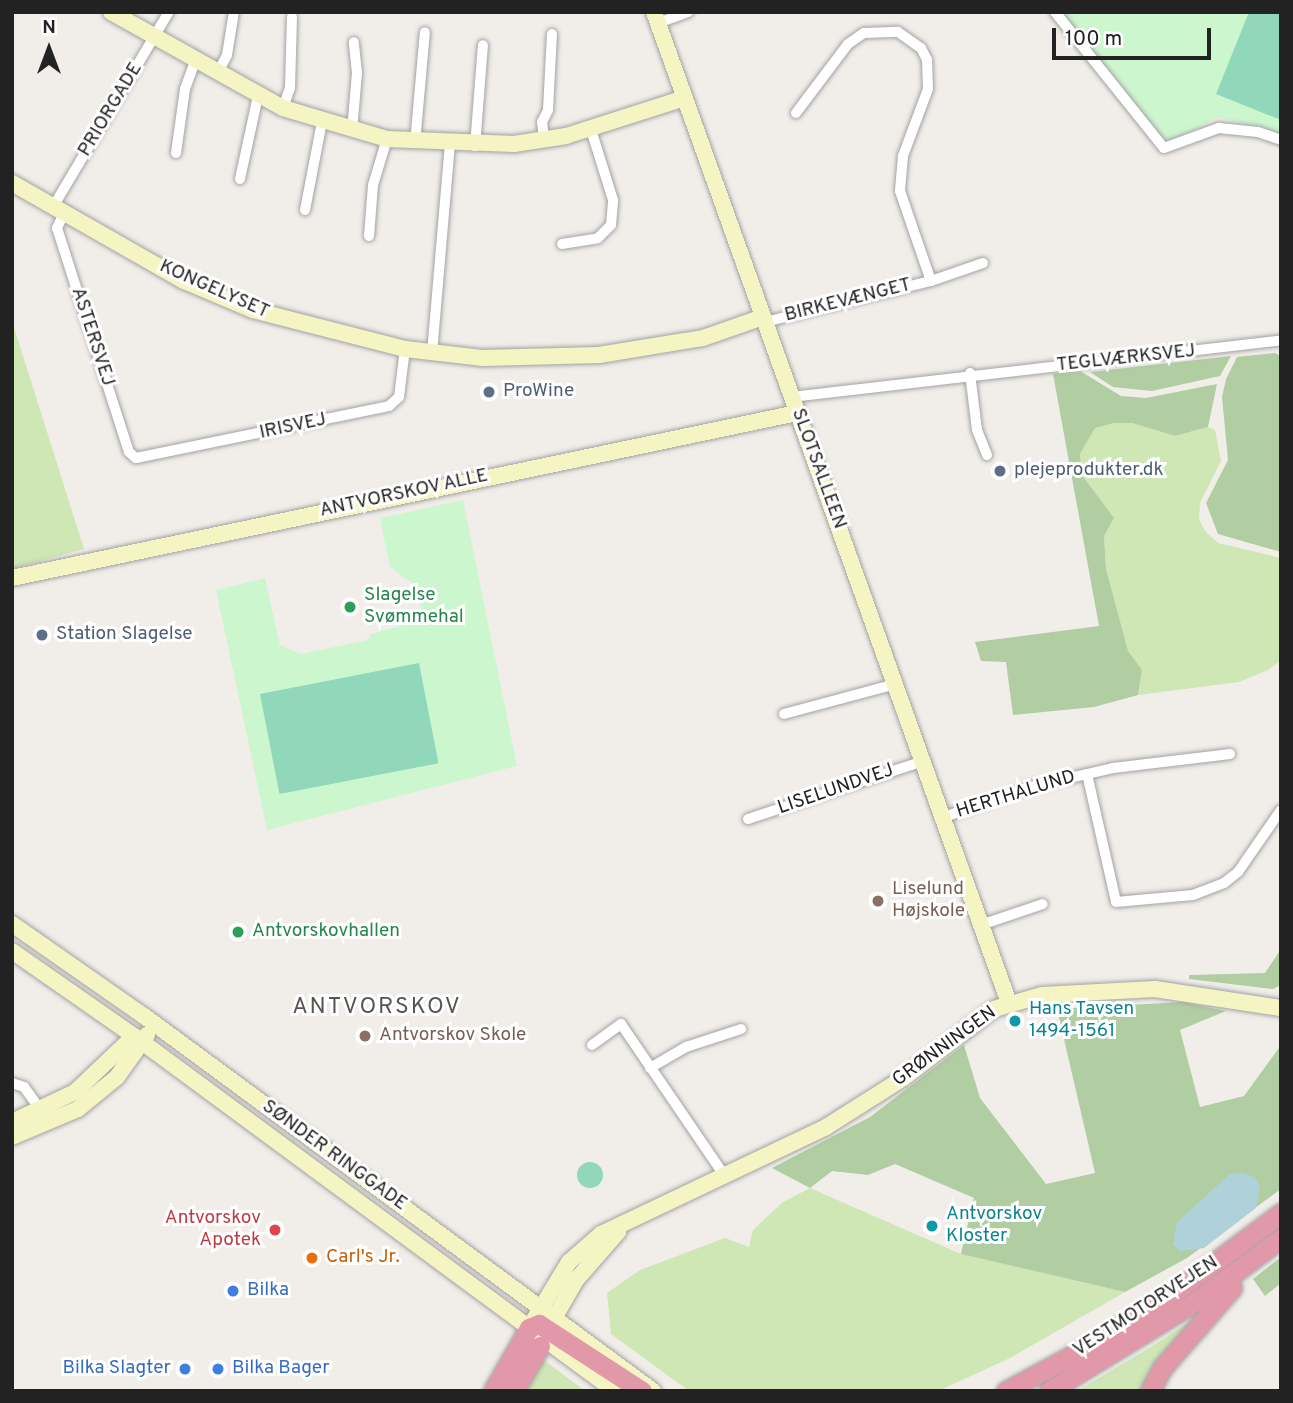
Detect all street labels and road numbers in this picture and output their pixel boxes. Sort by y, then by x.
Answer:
street label: PRIORGADE [74,59,148,161]
street label: KONGELYSET [156,256,272,324]
street label: BIRKEVÆNGET [782,274,914,328]
street label: ASTERSVEJ [65,285,119,389]
street label: TEGLVÆRKSVEJ [1056,340,1196,378]
street label: SLOTSALLEEN [786,406,850,532]
street label: IRISVEJ [258,409,328,445]
street label: ANTVORSKOV ALLE [317,465,491,523]
street label: LISELUNDVEJ [775,760,897,820]
street label: HERTHALUND [954,766,1078,824]
street label: GRØNNINGEN [889,1002,1001,1092]
street label: SØNDER RINGGADE [257,1096,411,1216]
street label: VESTMOTORVEJEN [1069,1252,1223,1362]

